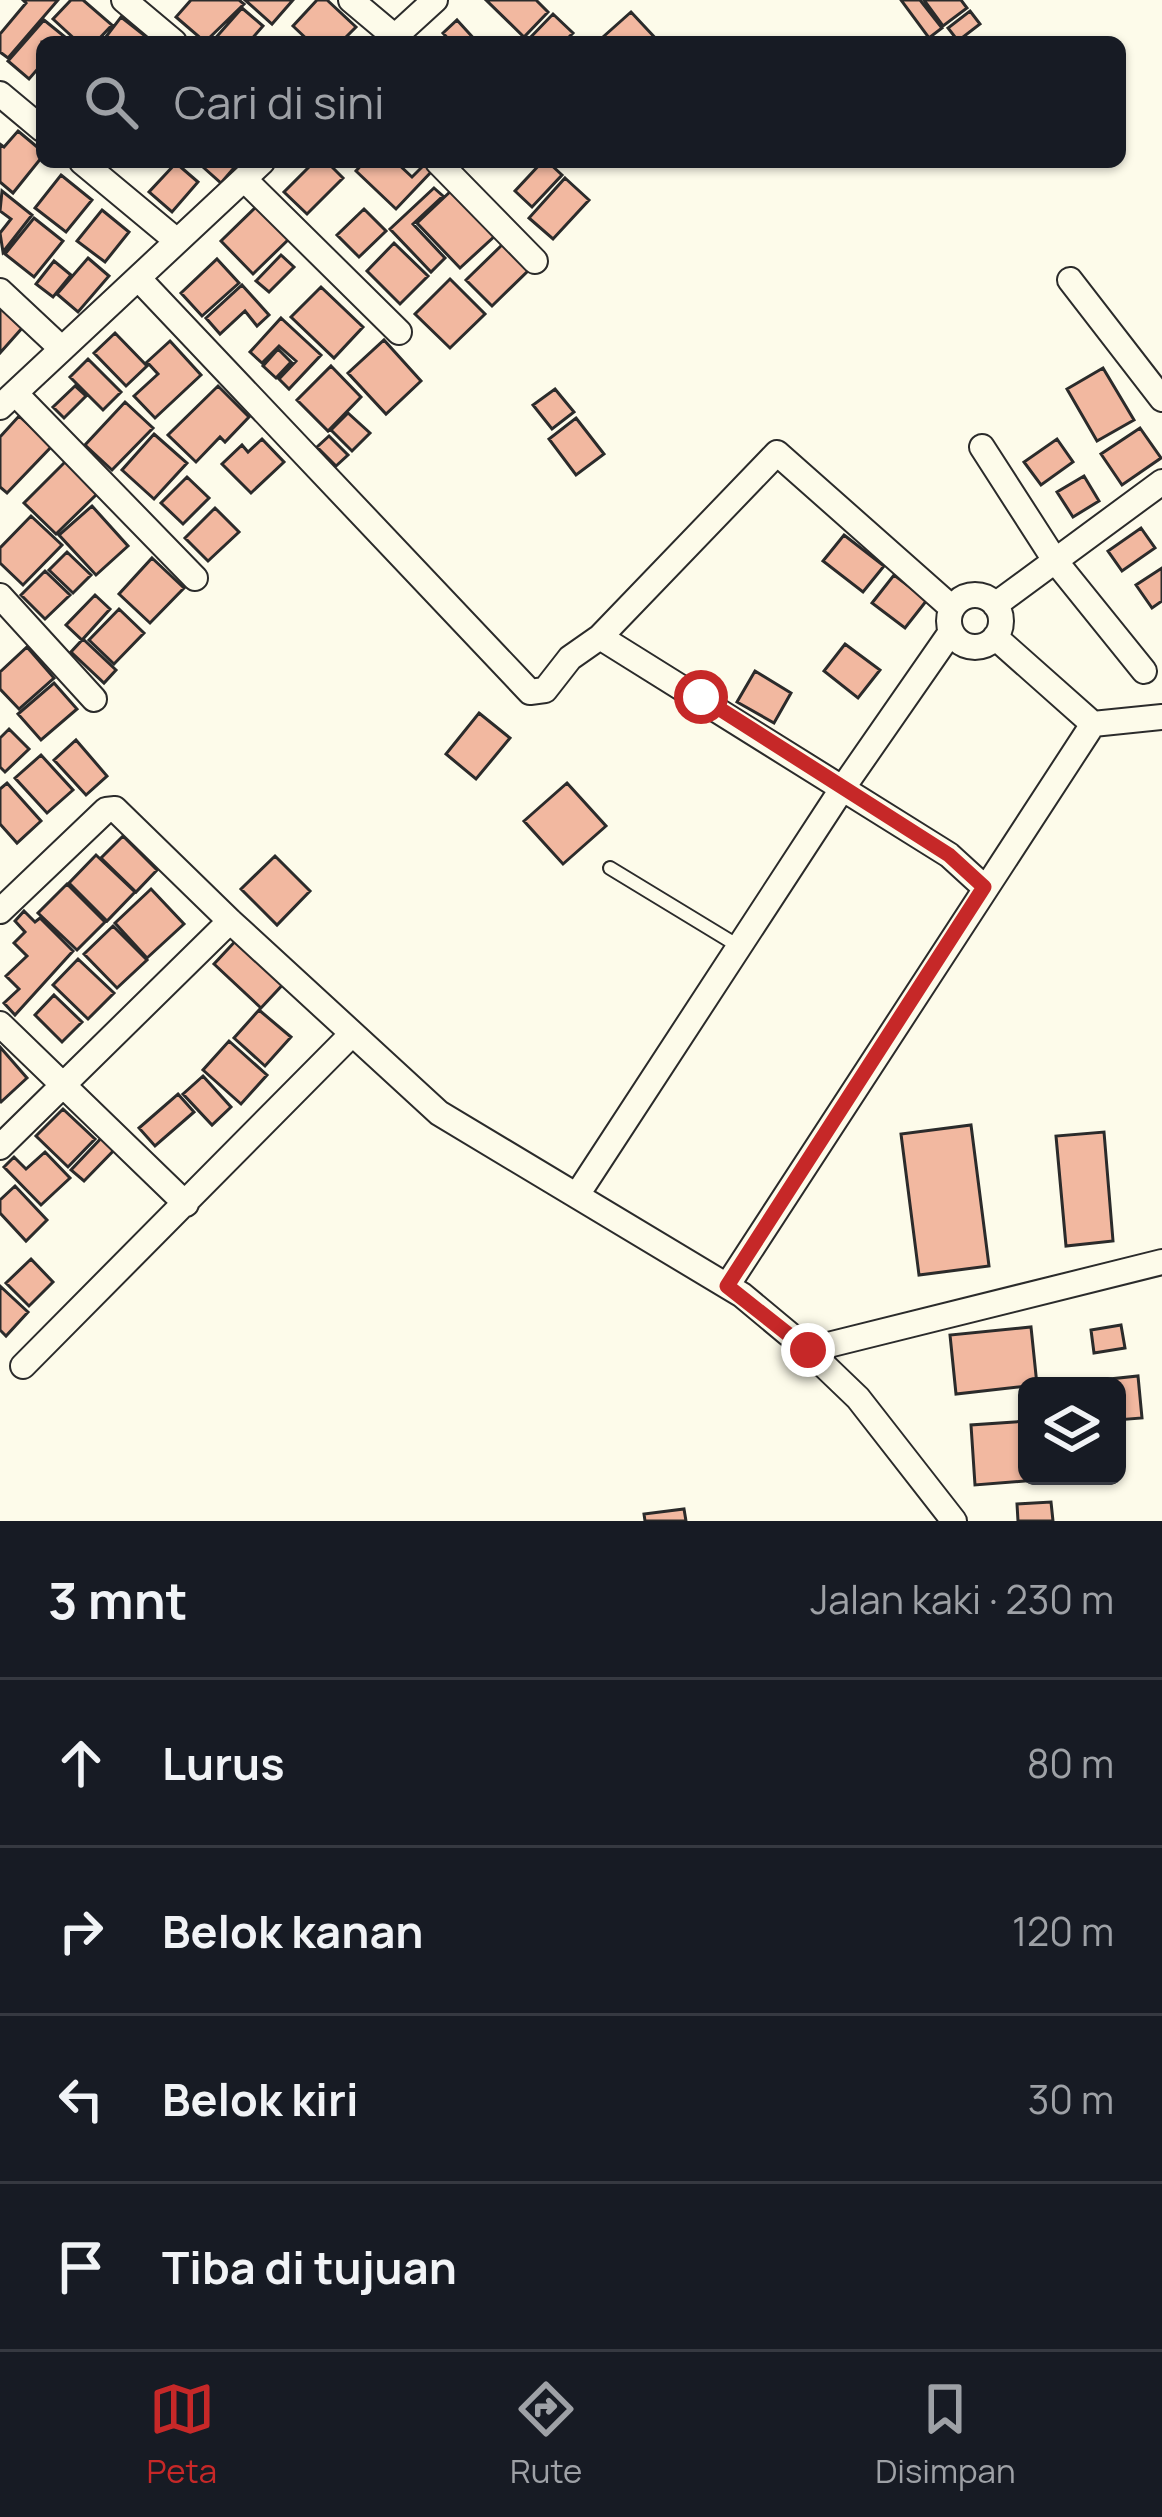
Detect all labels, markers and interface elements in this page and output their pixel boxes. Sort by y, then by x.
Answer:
search box [36,36,1126,168]
icon: search [78,69,144,135]
text: Cari di sini [174,71,384,133]
route start [674,670,728,724]
route end [781,1323,835,1377]
map controls [1018,1377,1126,1485]
button: layers [1018,1377,1126,1485]
text: 3 mnt [48,1565,188,1634]
text: Jalan kaki · 230 m [810,1572,1114,1626]
icon: ahead [48,1730,114,1796]
text: Lurus [162,1732,285,1794]
text: 80 m [1027,1736,1114,1790]
icon: right [48,1898,114,1964]
text: Belok kanan [162,1900,423,1962]
text: 120 m [1012,1904,1114,1958]
icon: left [48,2066,114,2132]
text: Belok kiri [162,2068,359,2130]
text: 30 m [1028,2072,1114,2126]
icon: arrive [48,2234,114,2300]
text: Tiba di tujuan [162,2236,457,2298]
tab: Peta [146,2376,217,2493]
tab: Rute [510,2376,582,2493]
tab: Disimpan [875,2376,1016,2493]

